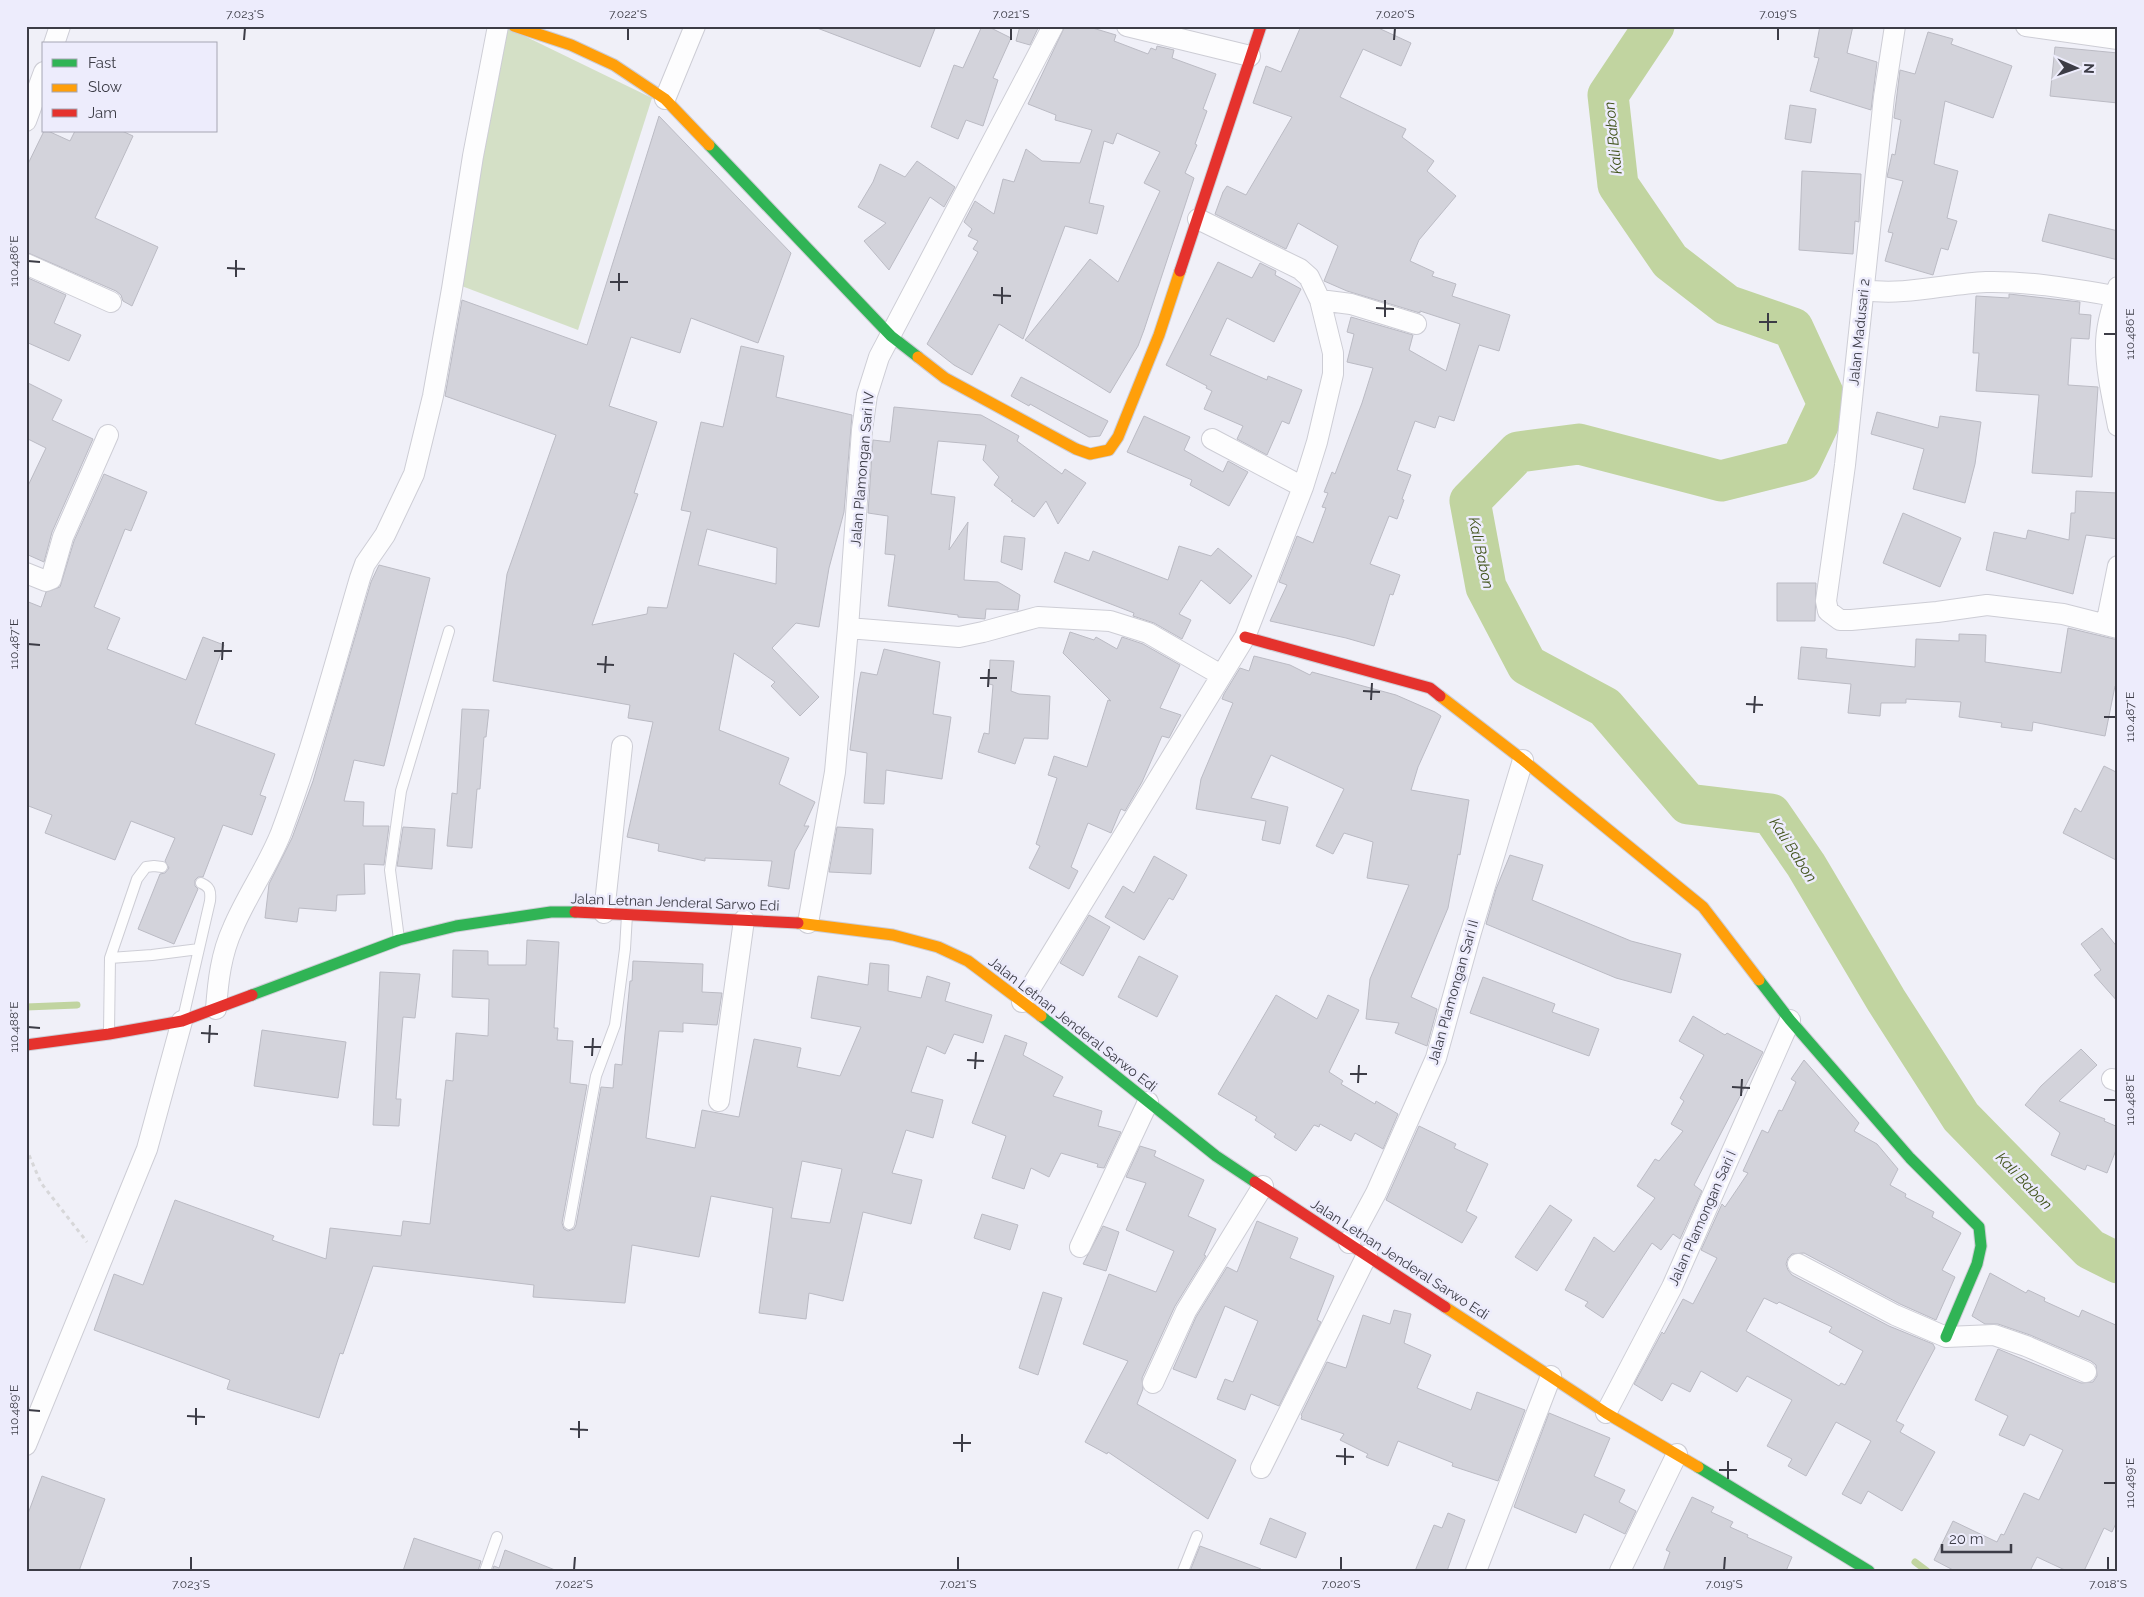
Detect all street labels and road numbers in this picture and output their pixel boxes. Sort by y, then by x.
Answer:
street label: Jalan Madusari 2 [1845,278,1873,386]
street label: Jalan Plamongan Sari IV [847,390,877,547]
street label: Jalan Letnan Jenderal Sarwo Edi [570,890,780,914]
street label: Jalan Plamongan Sari II [1425,918,1481,1066]
street label: Jalan Letnan Jenderal Sarwo Edi [986,953,1160,1095]
street label: Jalan Plamongan Sari I [1665,1148,1739,1288]
street label: Jalan Letnan Jenderal Sarwo Edi [1308,1195,1492,1323]

